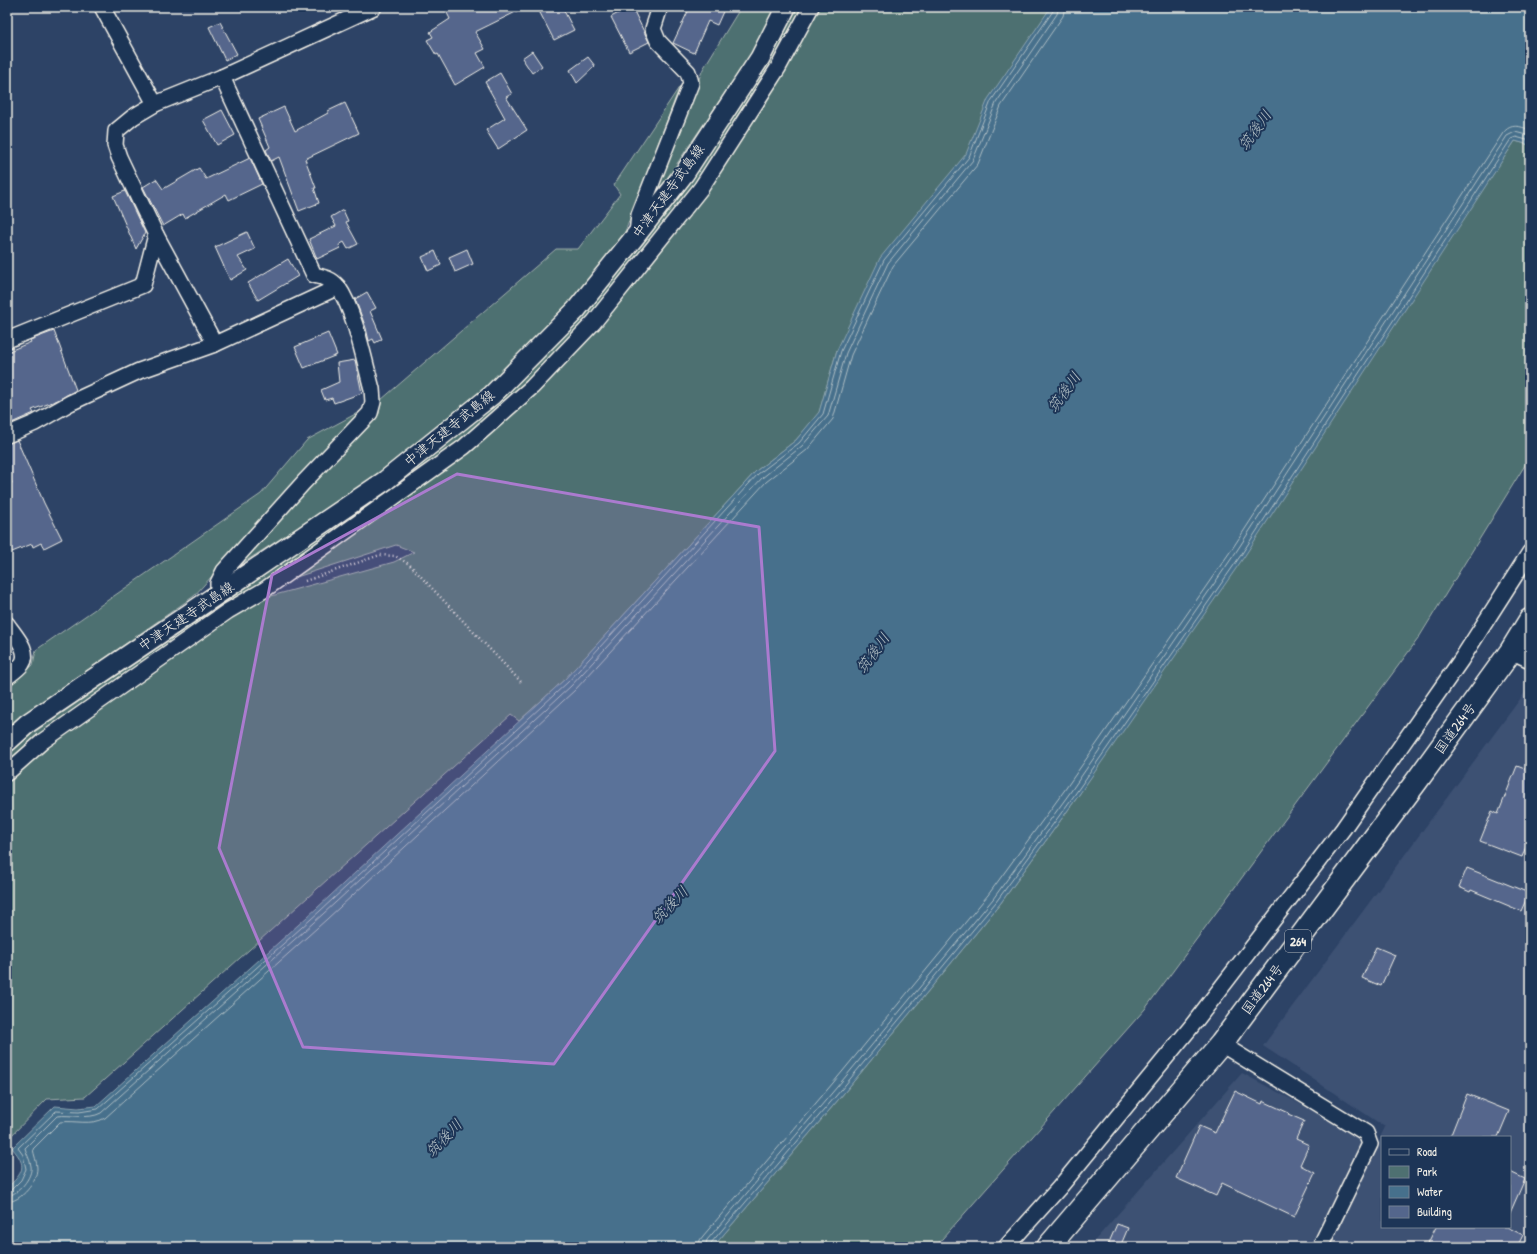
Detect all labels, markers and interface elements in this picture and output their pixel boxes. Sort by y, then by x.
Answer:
water label: 筑後川 [1233,105,1276,154]
street label: 中津天建寺武島線 [627,140,708,242]
water label: 筑後川 [1042,367,1085,416]
street label: 中津天建寺武島線 [399,385,498,470]
street label: 中津天建寺武島線 [134,576,237,655]
water label: 筑後川 [851,628,894,677]
street label: 国道264号 [1429,698,1480,757]
water label: 筑後川 [646,881,693,928]
road number: 264 [1285,930,1311,952]
street label: 国道264号 [1236,959,1287,1018]
water label: 筑後川 [420,1114,467,1161]
legend [1381,1136,1511,1228]
text: Road [1417,1143,1437,1160]
text: Park [1417,1163,1437,1180]
text: Water [1417,1183,1443,1200]
text: Building [1417,1203,1452,1220]

